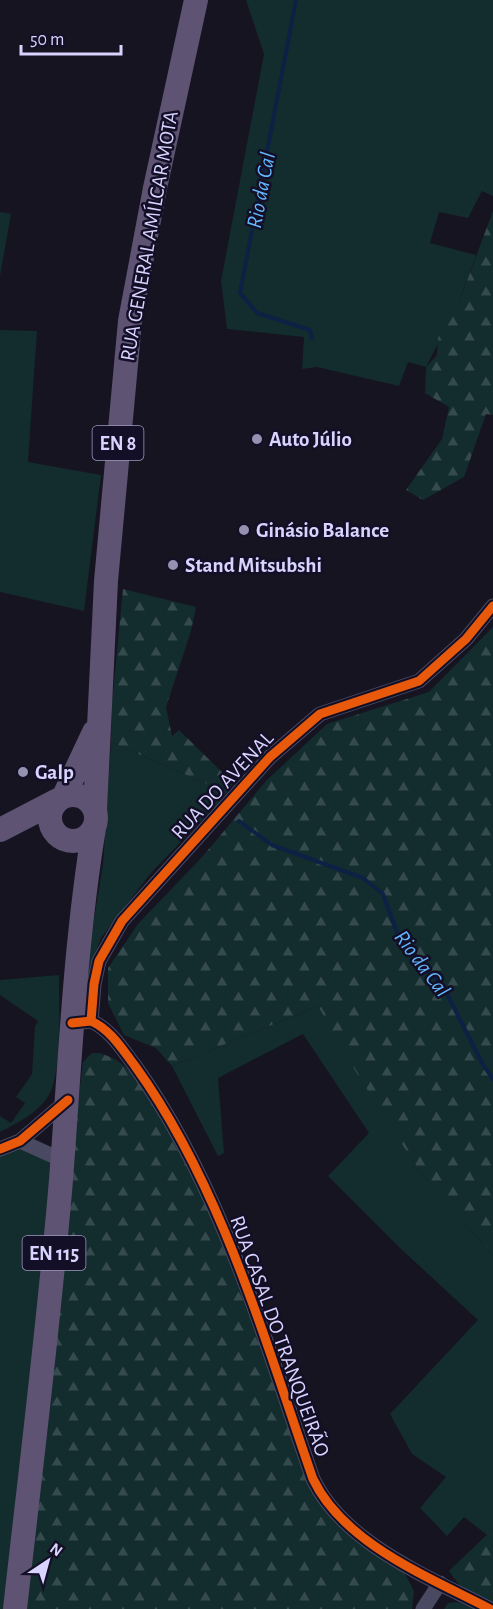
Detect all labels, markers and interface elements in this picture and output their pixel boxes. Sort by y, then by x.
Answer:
scale bar [21,18,122,56]
text: 50 m [30,31,64,49]
street label: RUA GENERAL AMÍLCAR MOTA [115,109,182,363]
water label: Rio da Cal [243,150,279,230]
road number: EN 8 [92,426,144,460]
place label: Auto Júlio [269,429,352,450]
marker: Auto Júlio [250,432,264,446]
place label: Ginásio Balance [256,520,389,541]
marker: Ginásio Balance [237,523,251,537]
place label: Stand Mitsubshi [185,555,322,576]
marker: Stand Mitsubshi [166,558,180,572]
street label: RUA DO AVENAL [167,727,278,843]
place label: Galp [35,762,74,783]
marker: Galp [16,765,30,779]
water label: Rio da Cal [390,926,454,1001]
street label: RUA CASAL DO TRANQUEIRÃO [226,1212,335,1459]
road number: EN 115 [22,1236,86,1270]
north arrow [18,1531,78,1591]
text: N [47,1540,65,1559]

